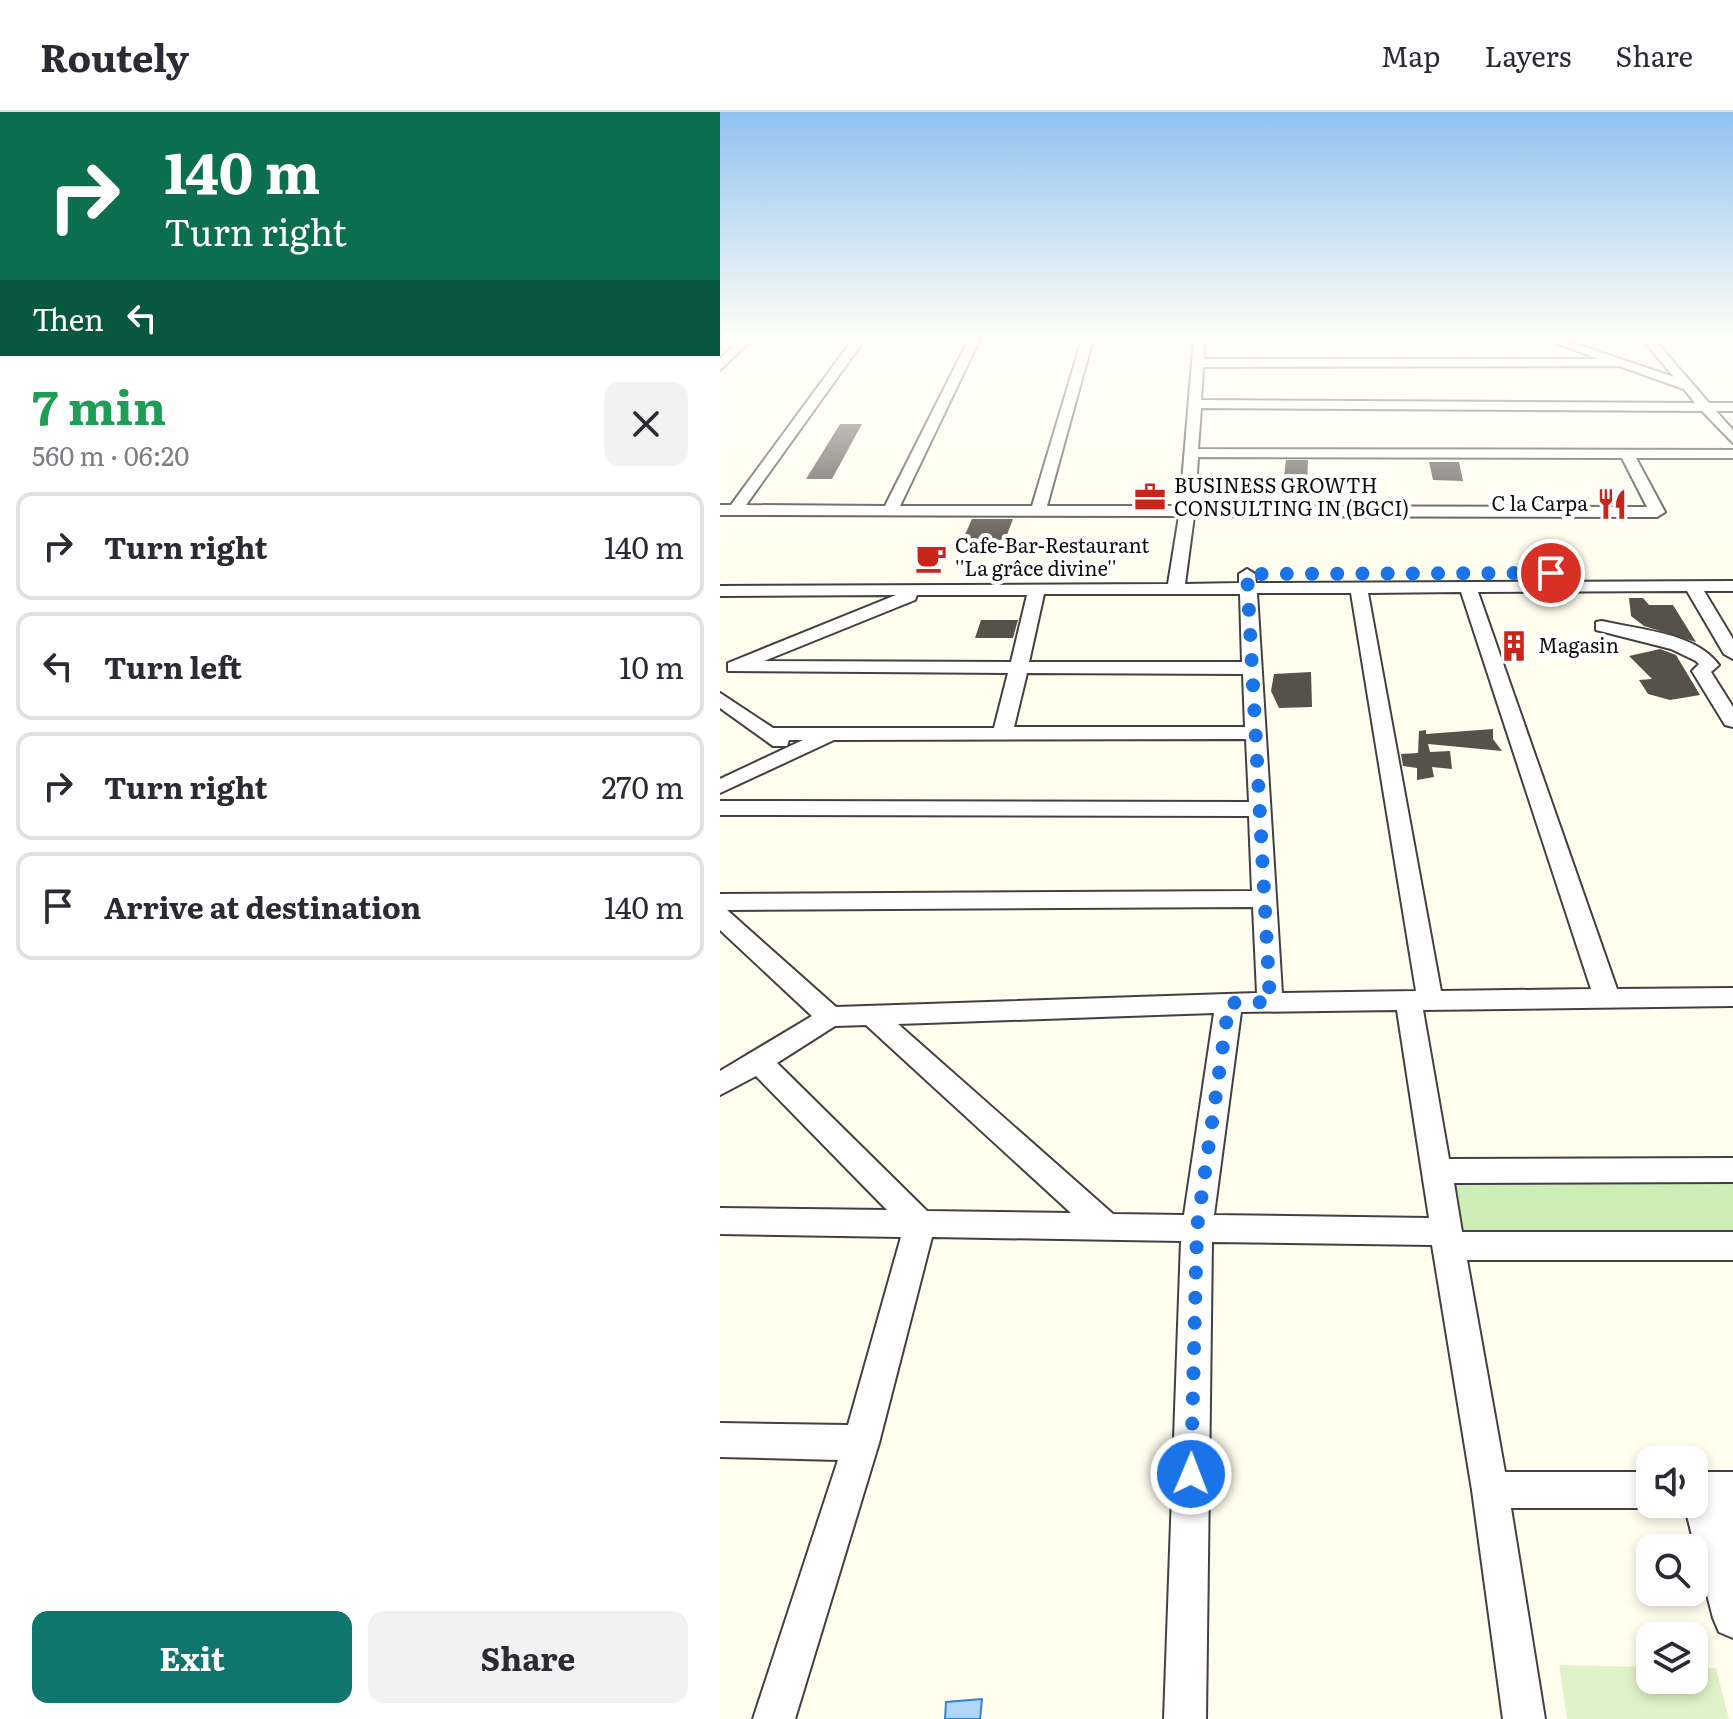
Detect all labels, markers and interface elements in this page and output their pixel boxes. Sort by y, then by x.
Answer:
text: Routely [40,27,189,84]
text: Map [1381,34,1440,76]
text: Layers [1484,34,1571,76]
text: Share [1615,34,1693,76]
text: 140 m [164,128,320,211]
icon: right [32,144,136,248]
text: Turn right [164,204,347,257]
text: Then [32,296,104,340]
icon: left [120,296,164,340]
text: 7 min [32,369,166,440]
button: close [604,382,688,466]
text: 560 m · 06:20 [32,435,189,474]
place label: BUSINESS GROWTH CONSULTING IN (BGCI) [1174,469,1409,522]
office icon: BUSINESS GROWTH CONSULTING IN (BGCI) [1133,480,1167,514]
place label: C la Carpa [1492,487,1588,517]
restaurant icon: C la Carpa [1595,487,1629,521]
icon: right [36,524,80,568]
text: Turn right [104,524,268,568]
text: 140 m [604,524,684,568]
place label: Cafe-Bar-Restaurant ''La grâce divine'' [955,529,1149,582]
pin [1517,539,1585,607]
cafe icon: Cafe-Bar-Restaurant ''La grâce divine'' [914,541,948,575]
icon: arrive [1529,551,1573,595]
building icon: Magasin [1497,629,1531,663]
place label: Magasin [1538,629,1619,659]
icon: left [36,644,80,688]
text: Turn left [104,644,242,688]
text: 10 m [619,644,684,688]
icon: right [36,764,80,808]
text: Turn right [104,764,268,808]
text: 270 m [601,764,684,808]
icon: arrive [36,884,80,928]
text: Arrive at destination [104,884,421,928]
text: 140 m [604,884,684,928]
position arrow [1149,1432,1233,1516]
map controls [1636,1446,1708,1694]
button: sound [1636,1446,1708,1518]
button: search [1636,1534,1708,1606]
button: Exit [32,1611,352,1703]
button: Share [368,1611,688,1703]
button: layers [1636,1622,1708,1694]

